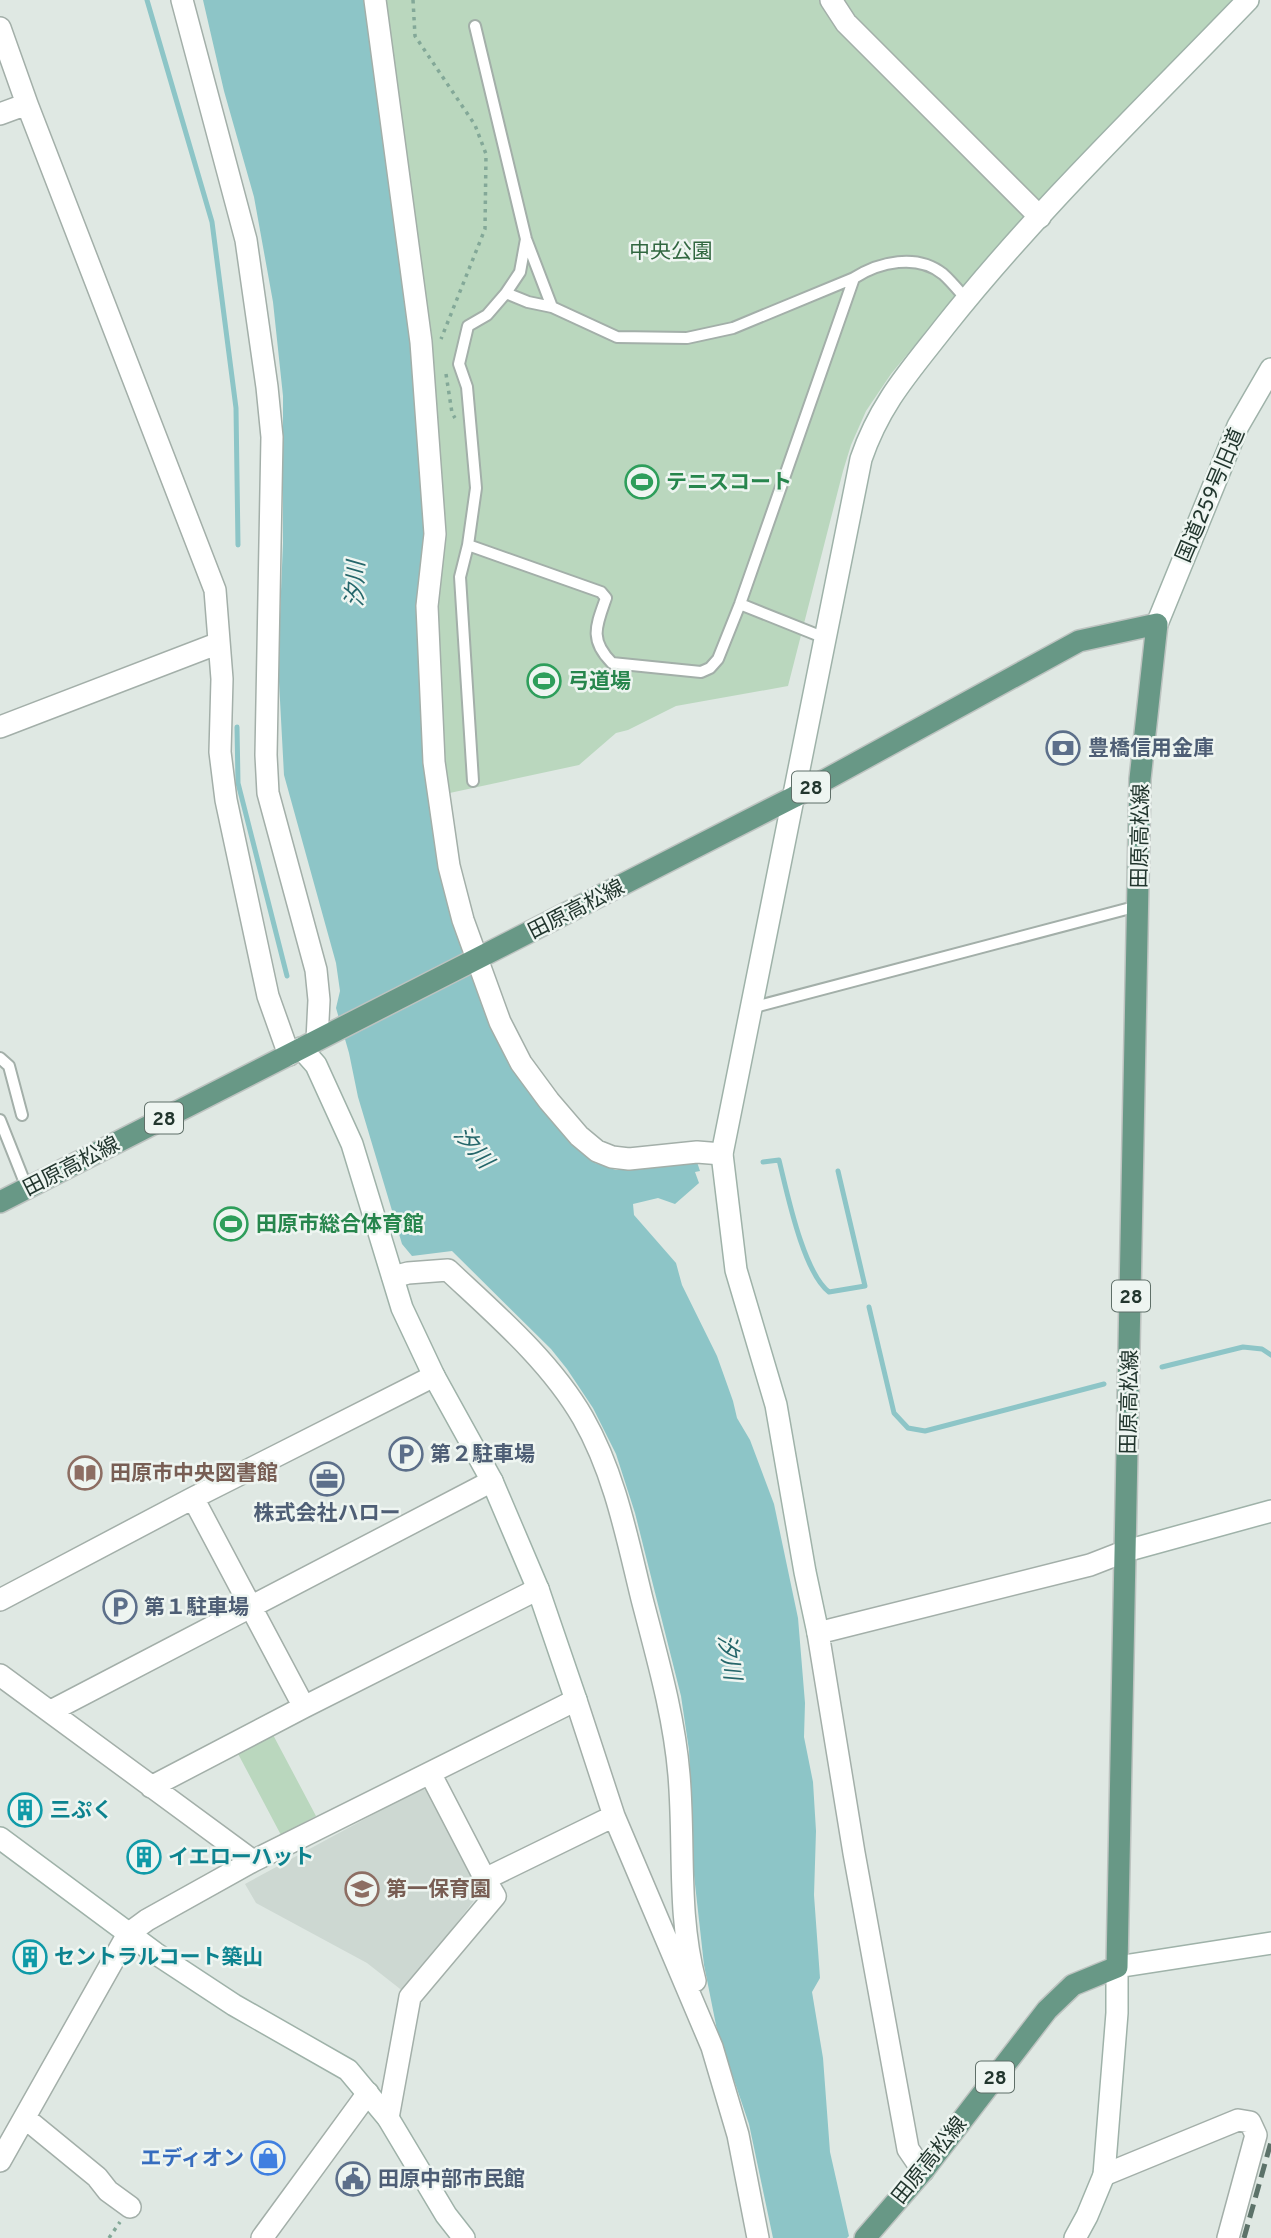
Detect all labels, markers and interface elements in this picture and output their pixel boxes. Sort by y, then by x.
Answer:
park label: 中央公園 [629,239,713,266]
street label: 国道259号旧道 [1171,424,1252,567]
sports icon: テニスコート [623,463,661,501]
place label: テニスコート [666,470,792,497]
water label: 汐川 [342,558,373,608]
sports icon: 弓道場 [525,662,563,700]
place label: 弓道場 [568,669,631,696]
bank icon: 豊橋信用金庫 [1044,729,1082,767]
place label: 豊橋信用金庫 [1088,736,1214,763]
road number: 28 [792,772,830,802]
street label: 田原高松線 [1127,783,1156,889]
street label: 田原高松線 [524,874,630,946]
road number: 28 [145,1102,183,1134]
water label: 汐川 [446,1122,500,1178]
street label: 田原高松線 [19,1131,125,1203]
sports icon: 田原市総合体育館 [212,1205,250,1243]
place label: 田原市総合体育館 [256,1212,424,1239]
road number: 28 [1112,1280,1150,1312]
street label: 田原高松線 [1116,1349,1145,1455]
parking icon: 第２駐車場 [387,1435,425,1473]
place label: 第２駐車場 [430,1442,535,1469]
library icon: 田原市中央図書館 [66,1454,104,1492]
office icon: 株式会社ハロー [308,1460,346,1498]
place label: 田原市中央図書館 [110,1461,278,1488]
place label: 株式会社ハロー [254,1501,401,1528]
parking icon: 第１駐車場 [101,1588,139,1626]
place label: 第１駐車場 [144,1595,249,1622]
water label: 汐川 [710,1632,746,1685]
building icon: 三ぷく [6,1791,44,1829]
place label: 三ぷく [50,1798,113,1825]
building icon: イエローハット [125,1838,163,1876]
place label: イエローハット [168,1845,314,1872]
school or university icon: 第一保育園 [343,1870,381,1908]
place label: 第一保育園 [386,1877,491,1904]
building icon: セントラルコート築山 [11,1938,49,1976]
place label: セントラルコート築山 [54,1945,264,1972]
road number: 28 [976,2062,1014,2092]
street label: 田原高松線 [887,2112,974,2210]
shop icon: エディオン [249,2139,287,2177]
place label: エディオン [140,2146,244,2173]
public building icon: 田原中部市民館 [334,2160,372,2198]
place label: 田原中部市民館 [378,2167,525,2194]

